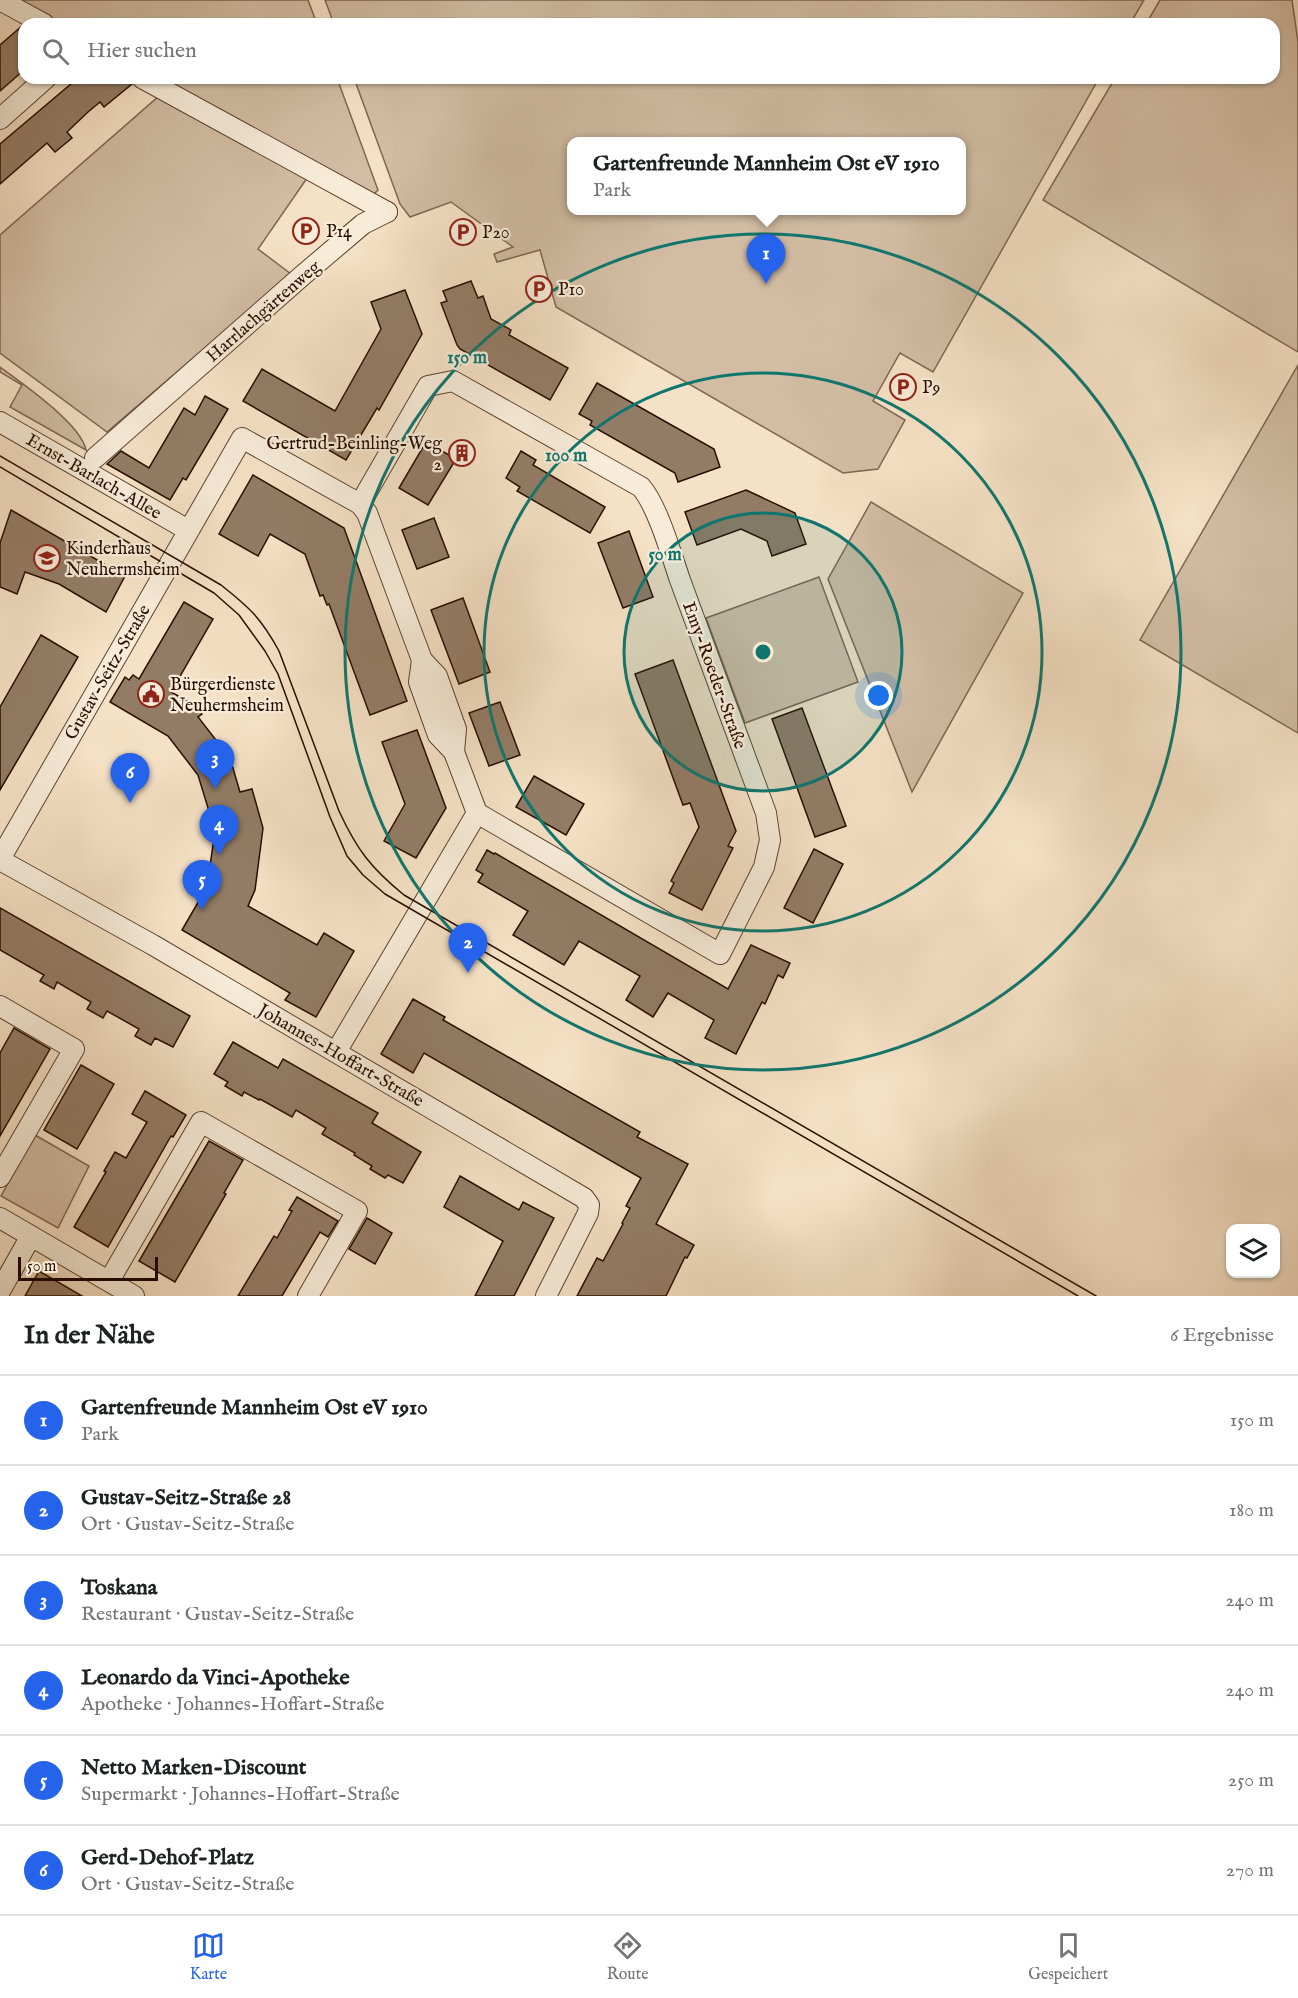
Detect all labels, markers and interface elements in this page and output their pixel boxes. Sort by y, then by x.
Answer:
search box [18,18,1280,84]
icon: search [39,35,72,68]
text: Hier suchen [87,37,197,65]
popup [567,137,966,215]
text: Gartenfreunde Mannheim Ost eV 1910 [593,150,940,178]
text: Park [593,178,631,203]
parking icon: P14 [291,216,321,246]
parking icon: P20 [448,217,478,247]
place label: P14 [326,221,352,244]
place label: P20 [482,222,510,245]
pin: 1 [746,234,786,284]
street label: Harrlachgärtenweg [202,256,326,368]
parking icon: P10 [524,274,554,304]
place label: P10 [558,279,584,302]
text: 150 m [447,347,487,370]
parking icon: P9 [888,372,918,402]
place label: P9 [922,377,940,400]
street label: Ernst-Barlach-Allee [21,429,165,525]
place label: Gertrud-Beinling-Weg 2 [266,433,442,477]
building icon: Gertrud-Beinling-Weg 2 [447,438,477,468]
text: 100 m [545,445,587,468]
place label: Kinderhaus Neuhermsheim [66,538,180,582]
school or university icon: Kinderhaus Neuhermsheim [32,543,62,573]
text: 50 m [648,544,682,567]
street label: Emy-Roeder-Straße [676,599,751,752]
street label: Gustav-Seitz-Straße [60,601,156,745]
centre of rings [753,642,773,662]
place label: Bürgerdienste Neuhermsheim [170,674,284,718]
public building icon: Bürgerdienste Neuhermsheim [136,679,166,709]
your location [864,681,893,710]
pin: 3 [196,740,234,789]
pin: 6 [110,754,150,803]
pin: 4 [200,806,238,855]
pin: 5 [182,860,222,910]
pin: 2 [448,924,488,973]
street label: Johannes-Hoffart-Straße [251,998,427,1113]
map controls [1226,1224,1280,1278]
button: layers [1226,1224,1280,1278]
scale bar [18,1254,158,1282]
text: 50 m [27,1257,56,1277]
text: In der Nähe [24,1319,155,1352]
text: 6 Ergebnisse [1170,1323,1274,1348]
text: Gartenfreunde Mannheim Ost eV 1910 [81,1394,428,1422]
text: 1 [40,1408,47,1433]
text: 150 m [1230,1408,1274,1433]
text: Park [81,1422,119,1447]
text: Gustav-Seitz-Straße 28 [81,1484,291,1512]
text: 2 [39,1498,48,1523]
text: 180 m [1229,1498,1274,1523]
text: Ort · Gustav-Seitz-Straße [81,1512,294,1537]
text: Toskana [81,1574,157,1602]
text: 3 [40,1588,47,1613]
text: 240 m [1225,1588,1274,1613]
text: Restaurant · Gustav-Seitz-Straße [81,1602,354,1627]
text: Leonardo da Vinci-Apotheke [81,1664,350,1692]
text: 4 [39,1678,48,1703]
text: 240 m [1225,1678,1274,1703]
text: Apotheke · Johannes-Hoffart-Straße [81,1692,384,1717]
text: Netto Marken-Discount [81,1754,306,1782]
text: 5 [40,1768,47,1793]
text: 250 m [1228,1768,1274,1793]
text: Supermarkt · Johannes-Hoffart-Straße [81,1782,400,1807]
text: Gerd-Dehof-Platz [81,1844,254,1872]
text: 6 [39,1858,48,1883]
text: 270 m [1226,1858,1274,1883]
text: Ort · Gustav-Seitz-Straße [81,1872,294,1897]
tab: Karte [190,1929,227,1985]
tab: Route [607,1929,649,1985]
tab: Gespeichert [1028,1929,1108,1985]

